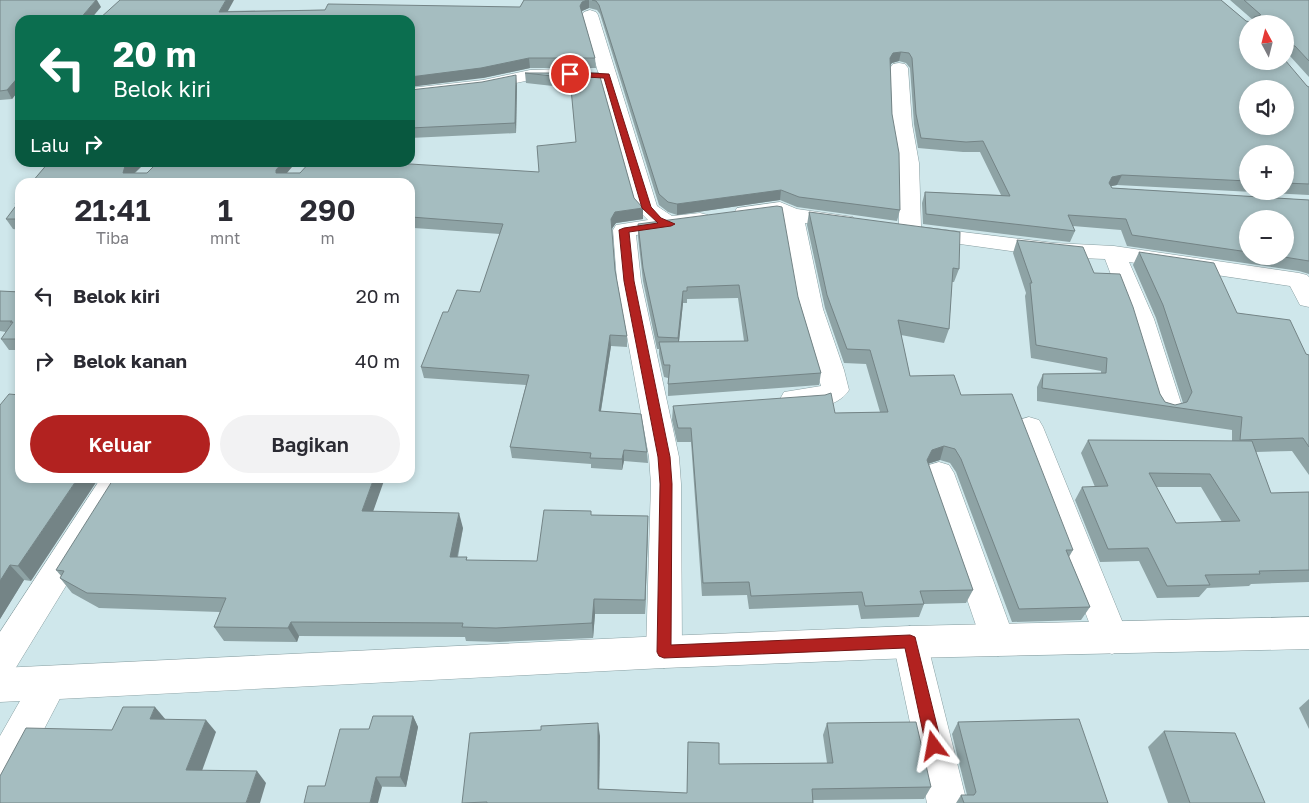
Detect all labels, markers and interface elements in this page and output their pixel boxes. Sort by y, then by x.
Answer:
north arrow [1239,15,1294,70]
map controls [1239,15,1294,265]
text: 20 m [113,33,196,75]
icon: left [30,35,95,100]
pin [549,53,591,95]
icon: arrive [556,60,584,88]
text: Belok kiri [113,75,211,102]
button: sound [1239,80,1294,135]
icon: right [79,130,107,158]
text: Lalu [30,133,69,156]
button: + [1239,145,1294,200]
text: 21:41 [74,192,151,228]
text: 1 [218,192,233,228]
text: 290 [300,192,356,228]
button: − [1239,210,1294,265]
text: Tiba [96,228,129,248]
text: mnt [210,228,240,248]
text: m [321,228,335,248]
icon: left [30,282,58,310]
text: Belok kiri [73,284,160,307]
text: 20 m [356,284,400,307]
icon: right [30,347,58,375]
text: Belok kanan [73,349,187,372]
text: 40 m [355,349,400,372]
button: Keluar [30,415,210,473]
button: Bagikan [220,415,400,473]
position arrow [907,719,959,771]

